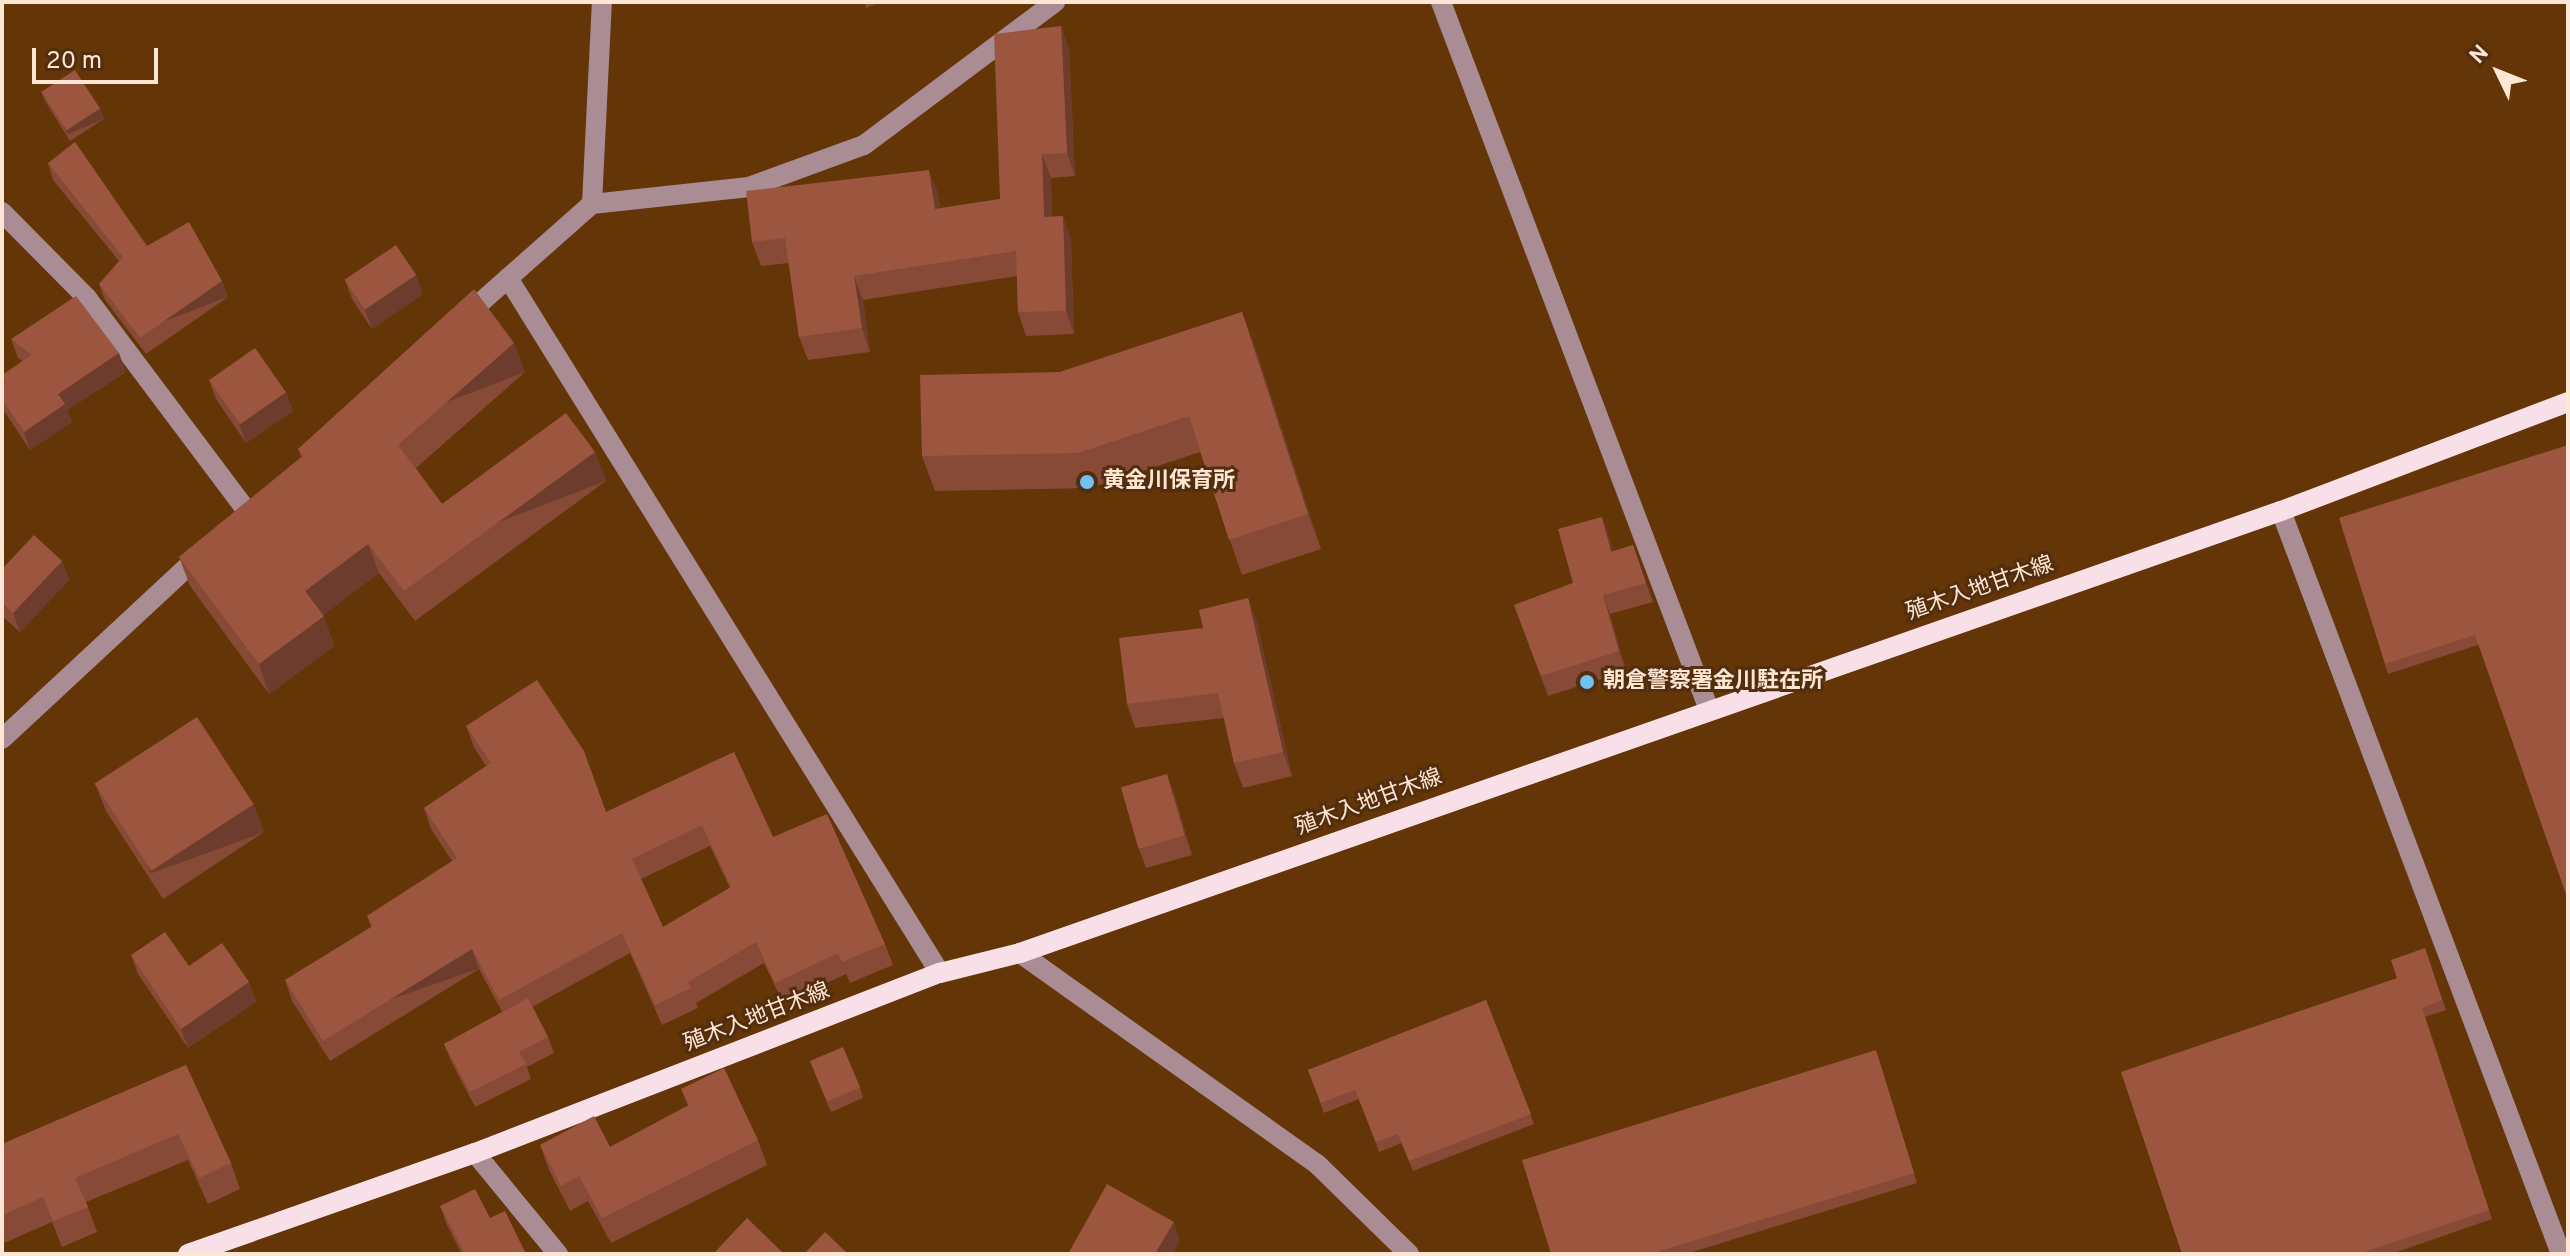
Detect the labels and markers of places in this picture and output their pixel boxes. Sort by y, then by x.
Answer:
place label: 黄金川保育所 [1103,469,1235,495]
marker: 黄金川保育所 [1078,473,1096,491]
place label: 朝倉警察署金川駐在所 [1603,669,1823,695]
marker: 朝倉警察署金川駐在所 [1578,673,1596,691]

